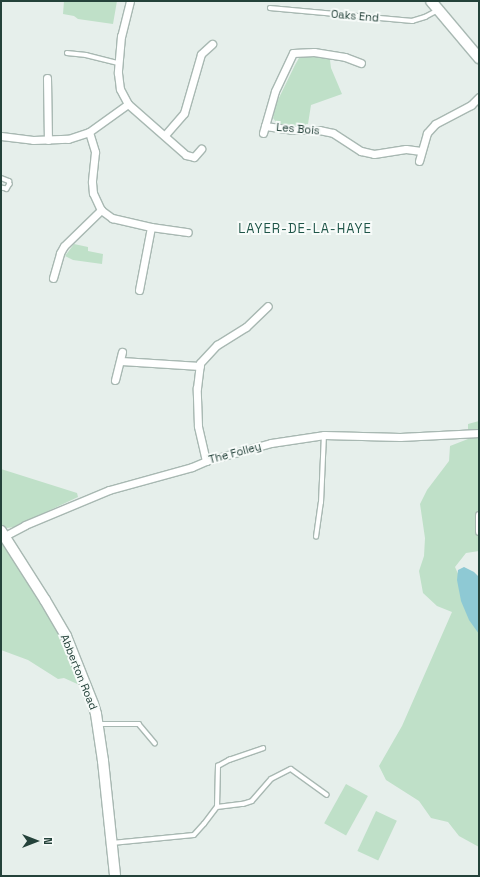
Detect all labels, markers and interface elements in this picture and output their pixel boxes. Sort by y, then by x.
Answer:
street label: Oaks End [330,7,380,25]
street label: Les Bois [276,121,320,137]
district label: LAYER-DE-LA-HAYE [238,221,372,237]
street label: The Folley [207,440,263,466]
street label: Abberton Road [58,632,100,712]
north arrow [16,821,56,861]
text: N [41,837,55,845]

